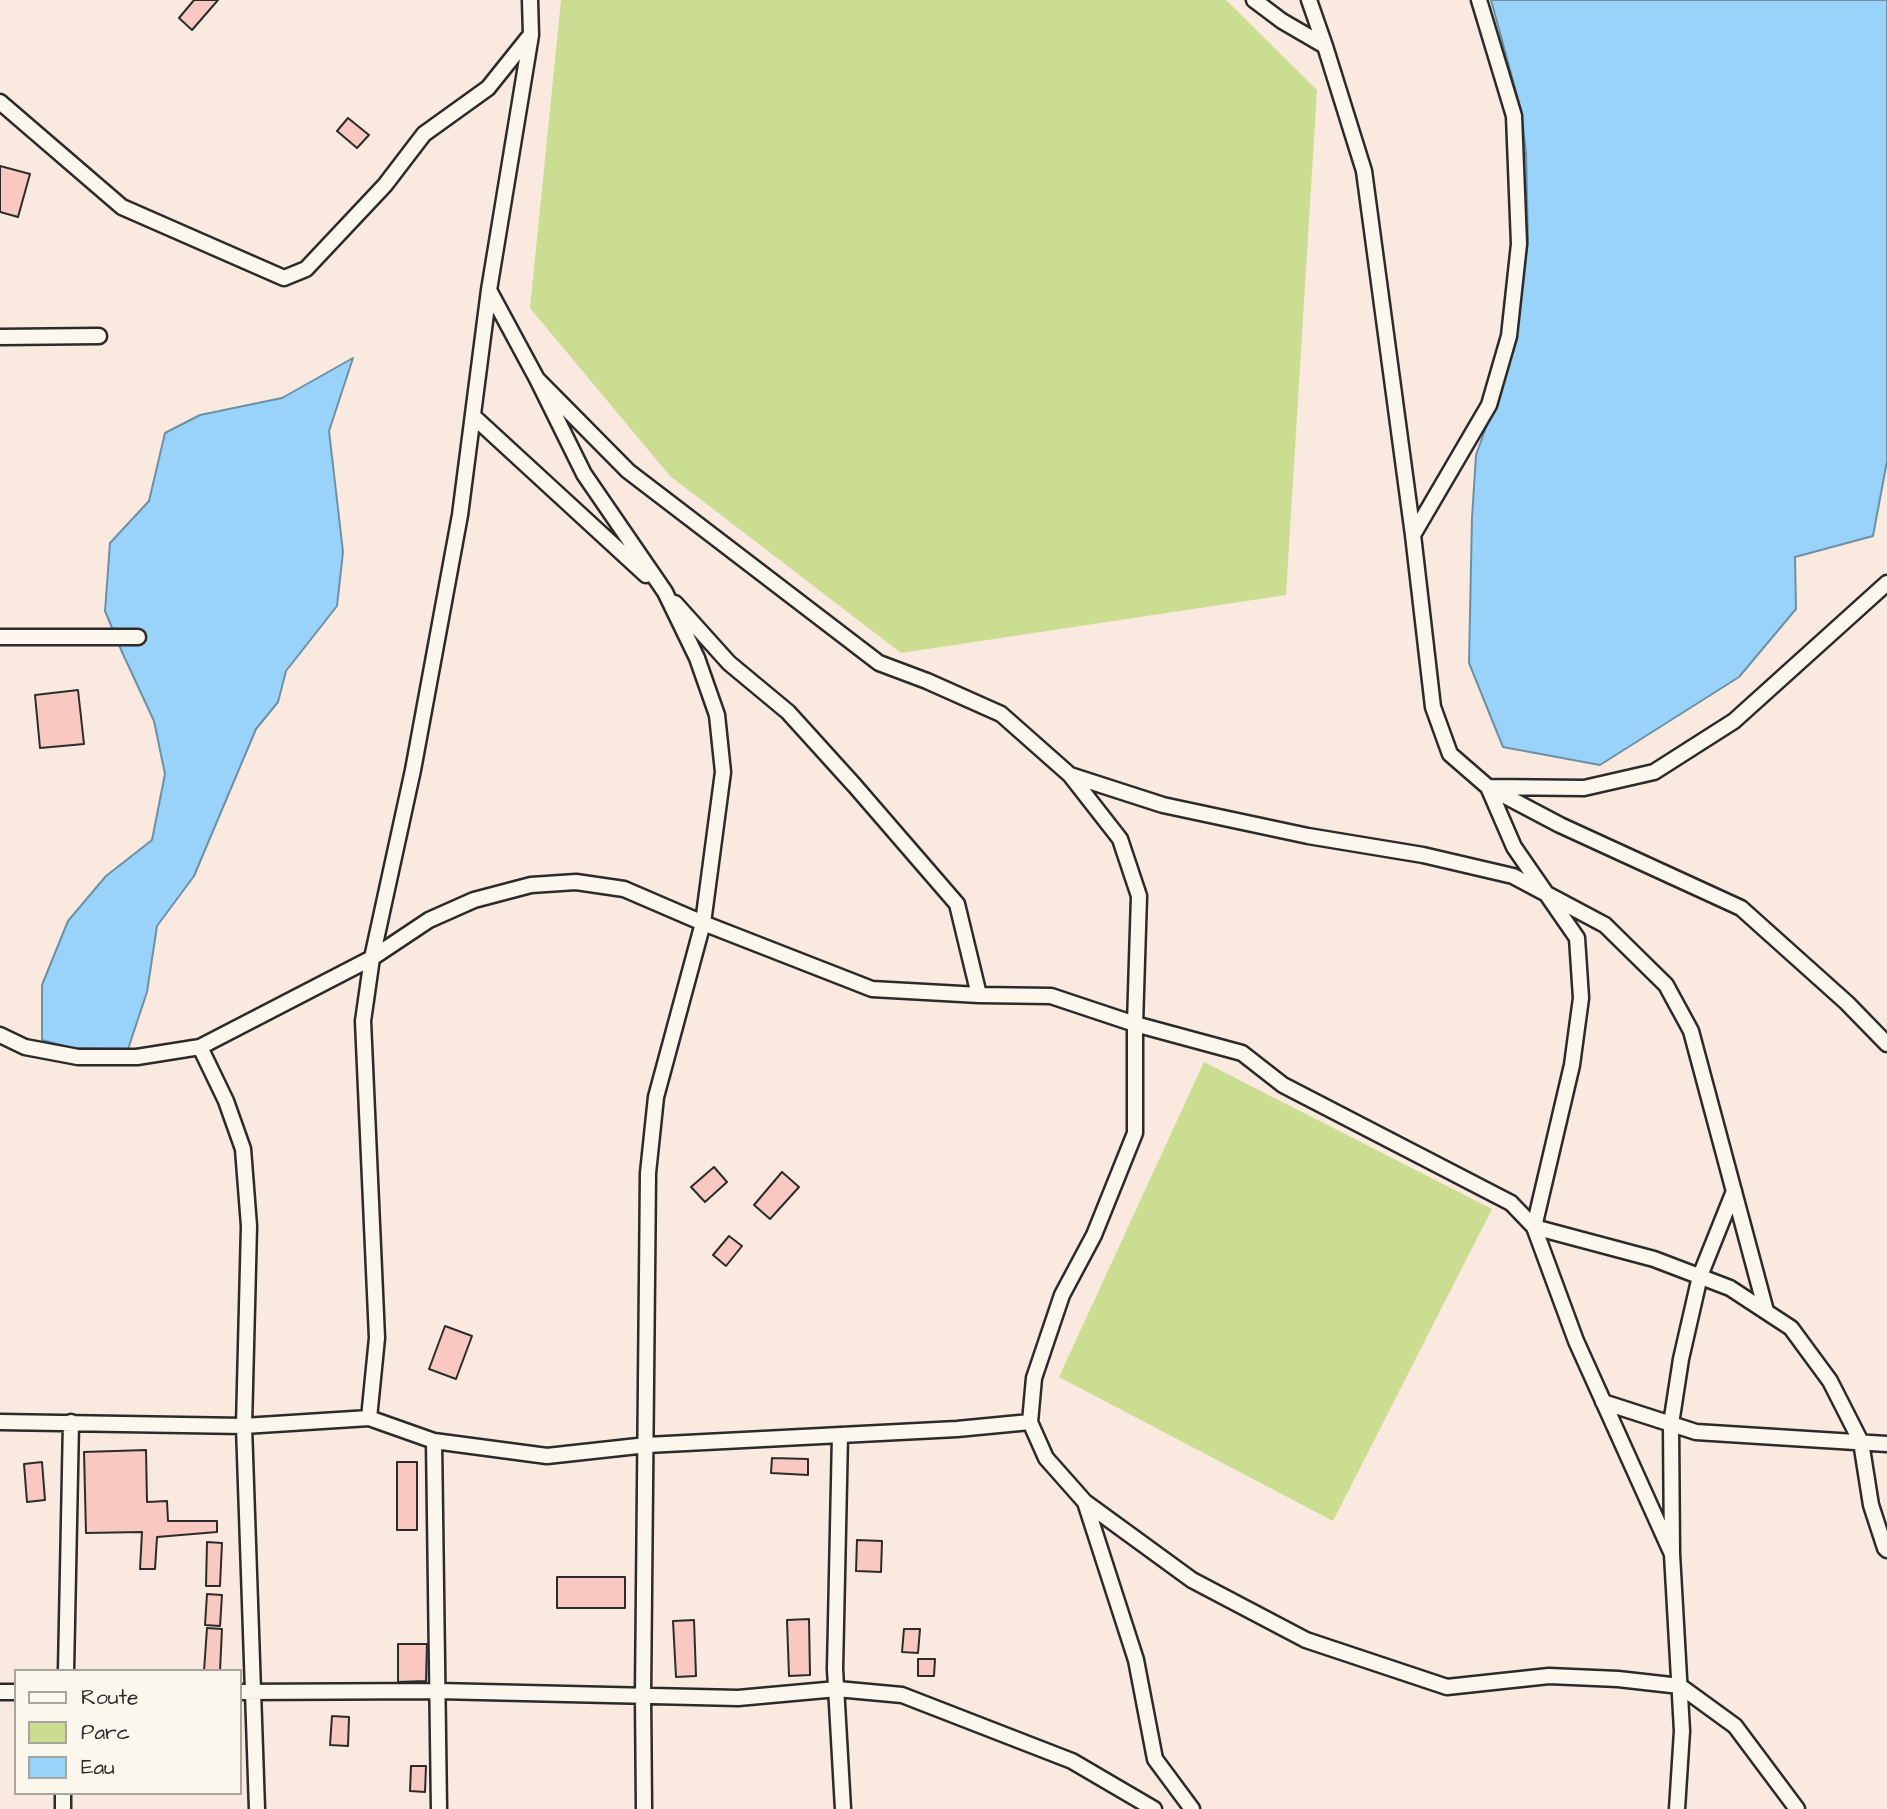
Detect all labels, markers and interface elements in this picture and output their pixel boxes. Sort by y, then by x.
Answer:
legend [14,1669,242,1795]
text: Route [81,1683,138,1712]
text: Parc [81,1718,130,1747]
text: Eau [81,1753,115,1782]

